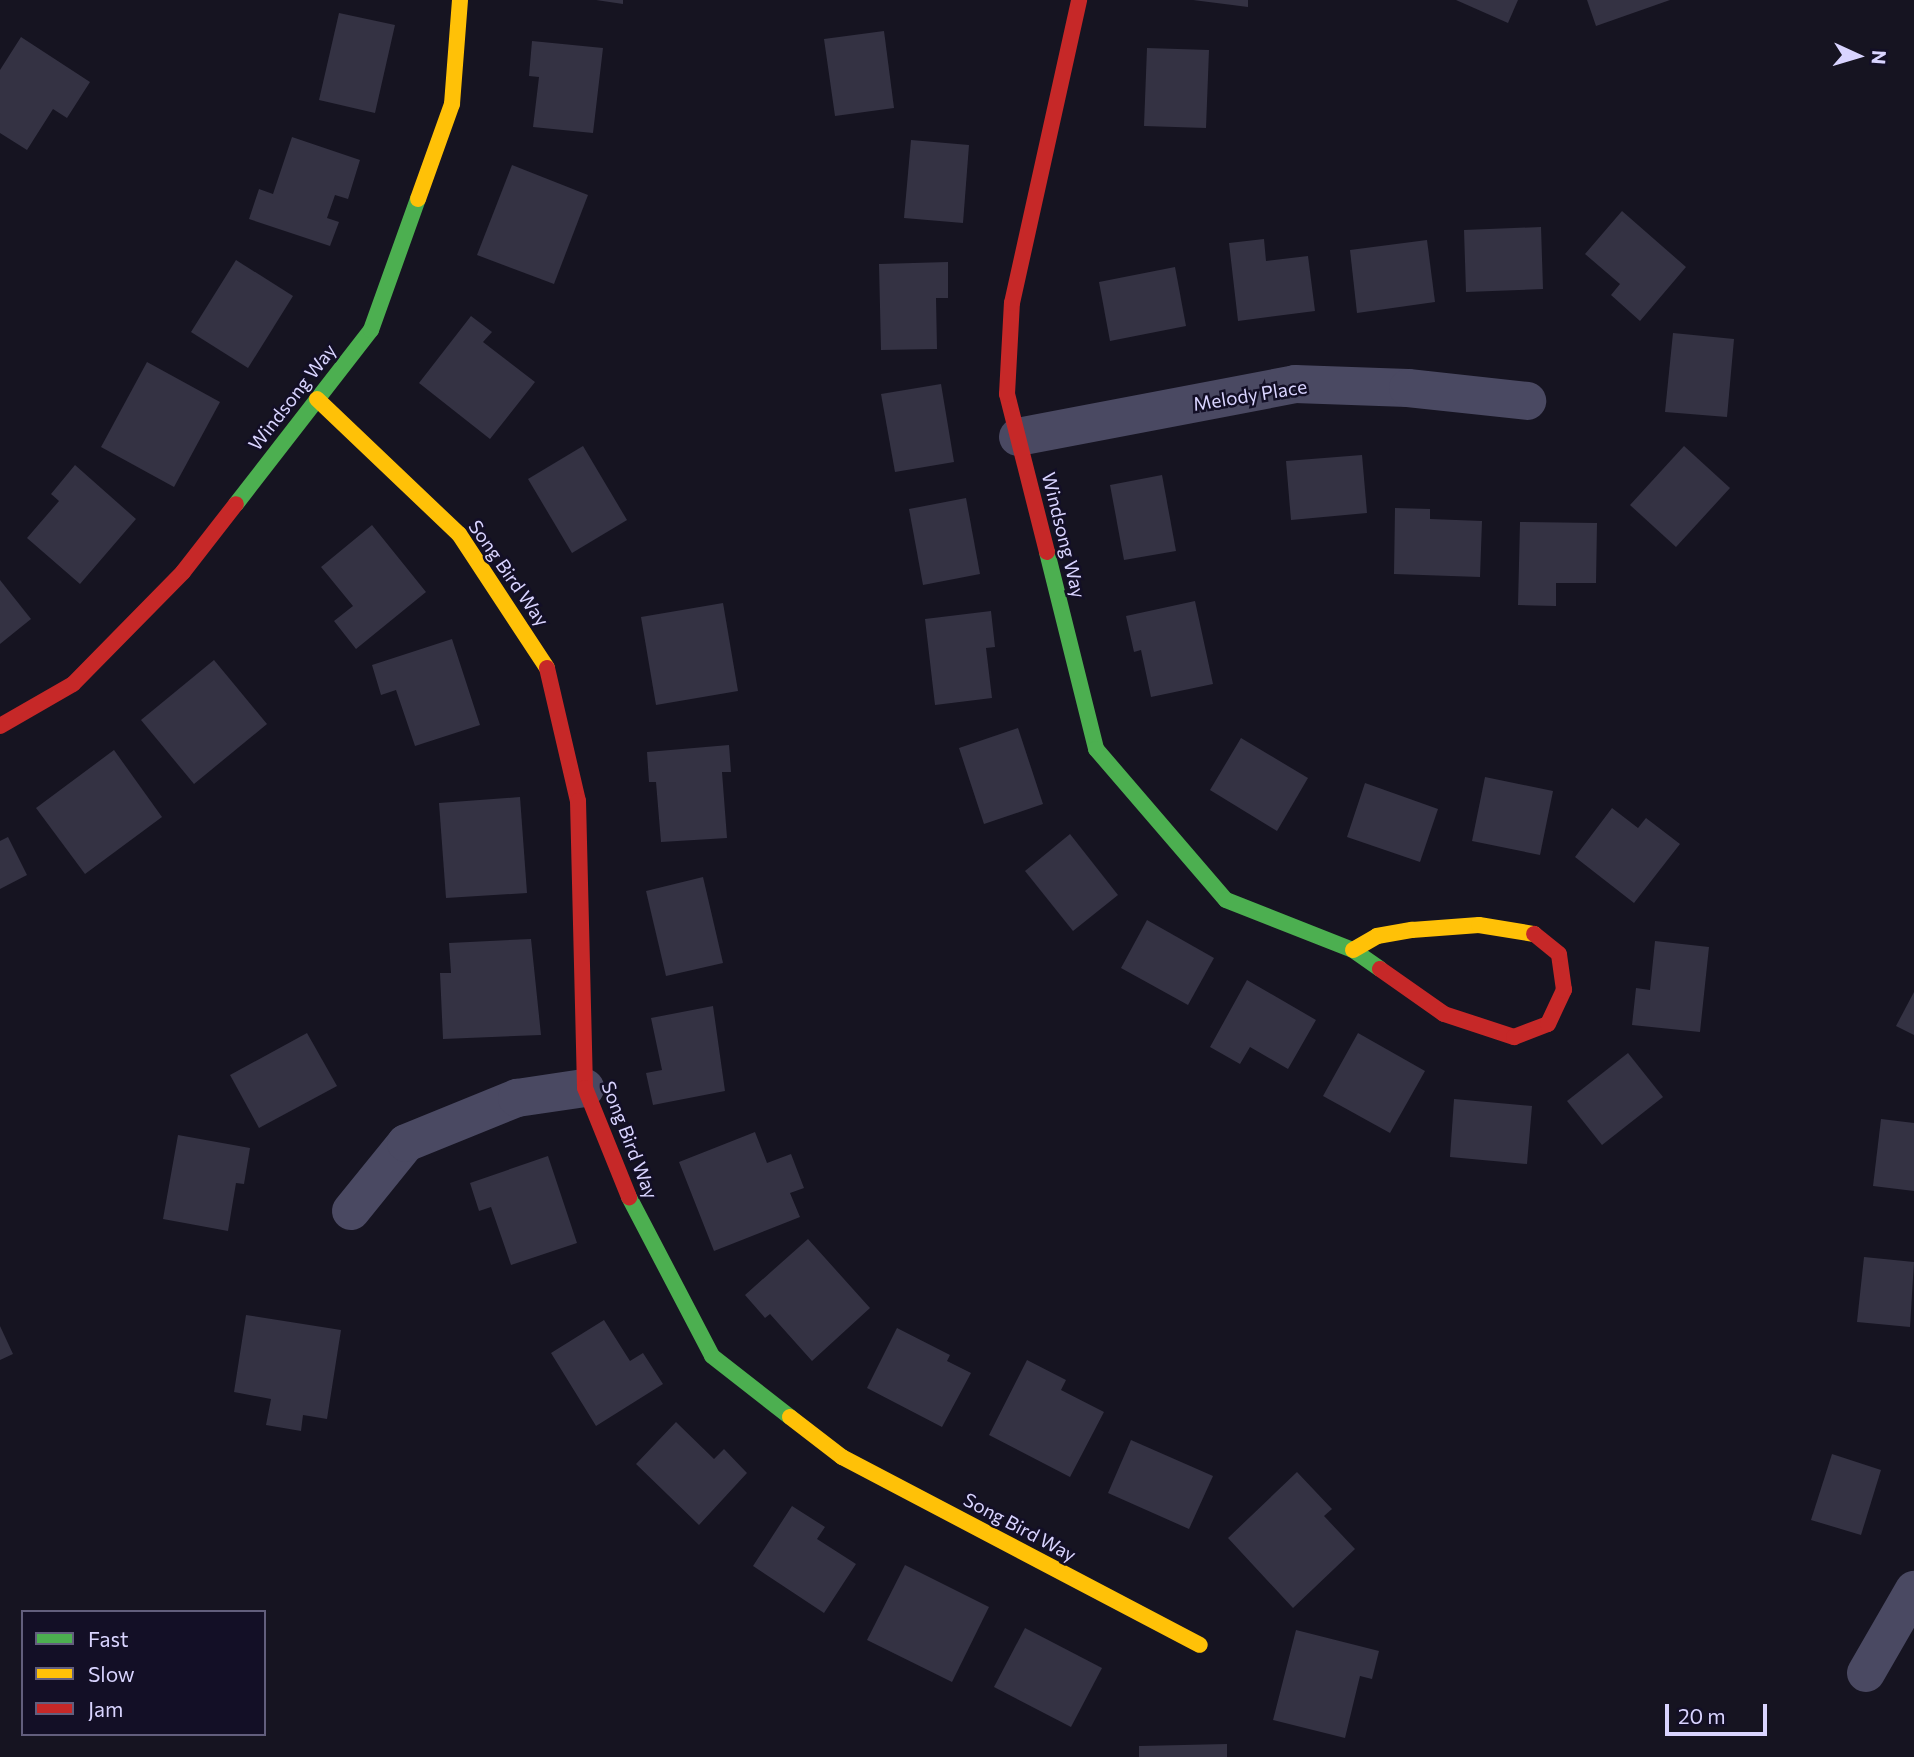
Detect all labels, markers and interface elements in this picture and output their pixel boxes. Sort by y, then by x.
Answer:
north arrow [1823,21,1893,91]
text: N [1867,50,1891,65]
street label: Windsong Way [243,339,341,455]
street label: Melody Place [1191,375,1309,415]
street label: Windsong Way [1037,470,1091,600]
street label: Song Bird Way [464,516,554,630]
street label: Song Bird Way [597,1078,663,1202]
street label: Song Bird Way [960,1488,1080,1566]
legend [21,1610,266,1736]
text: Fast [88,1626,129,1651]
text: Slow [88,1661,135,1686]
scale bar [1669,1690,1770,1734]
text: Jam [88,1696,123,1721]
text: 20 m [1678,1703,1726,1728]

